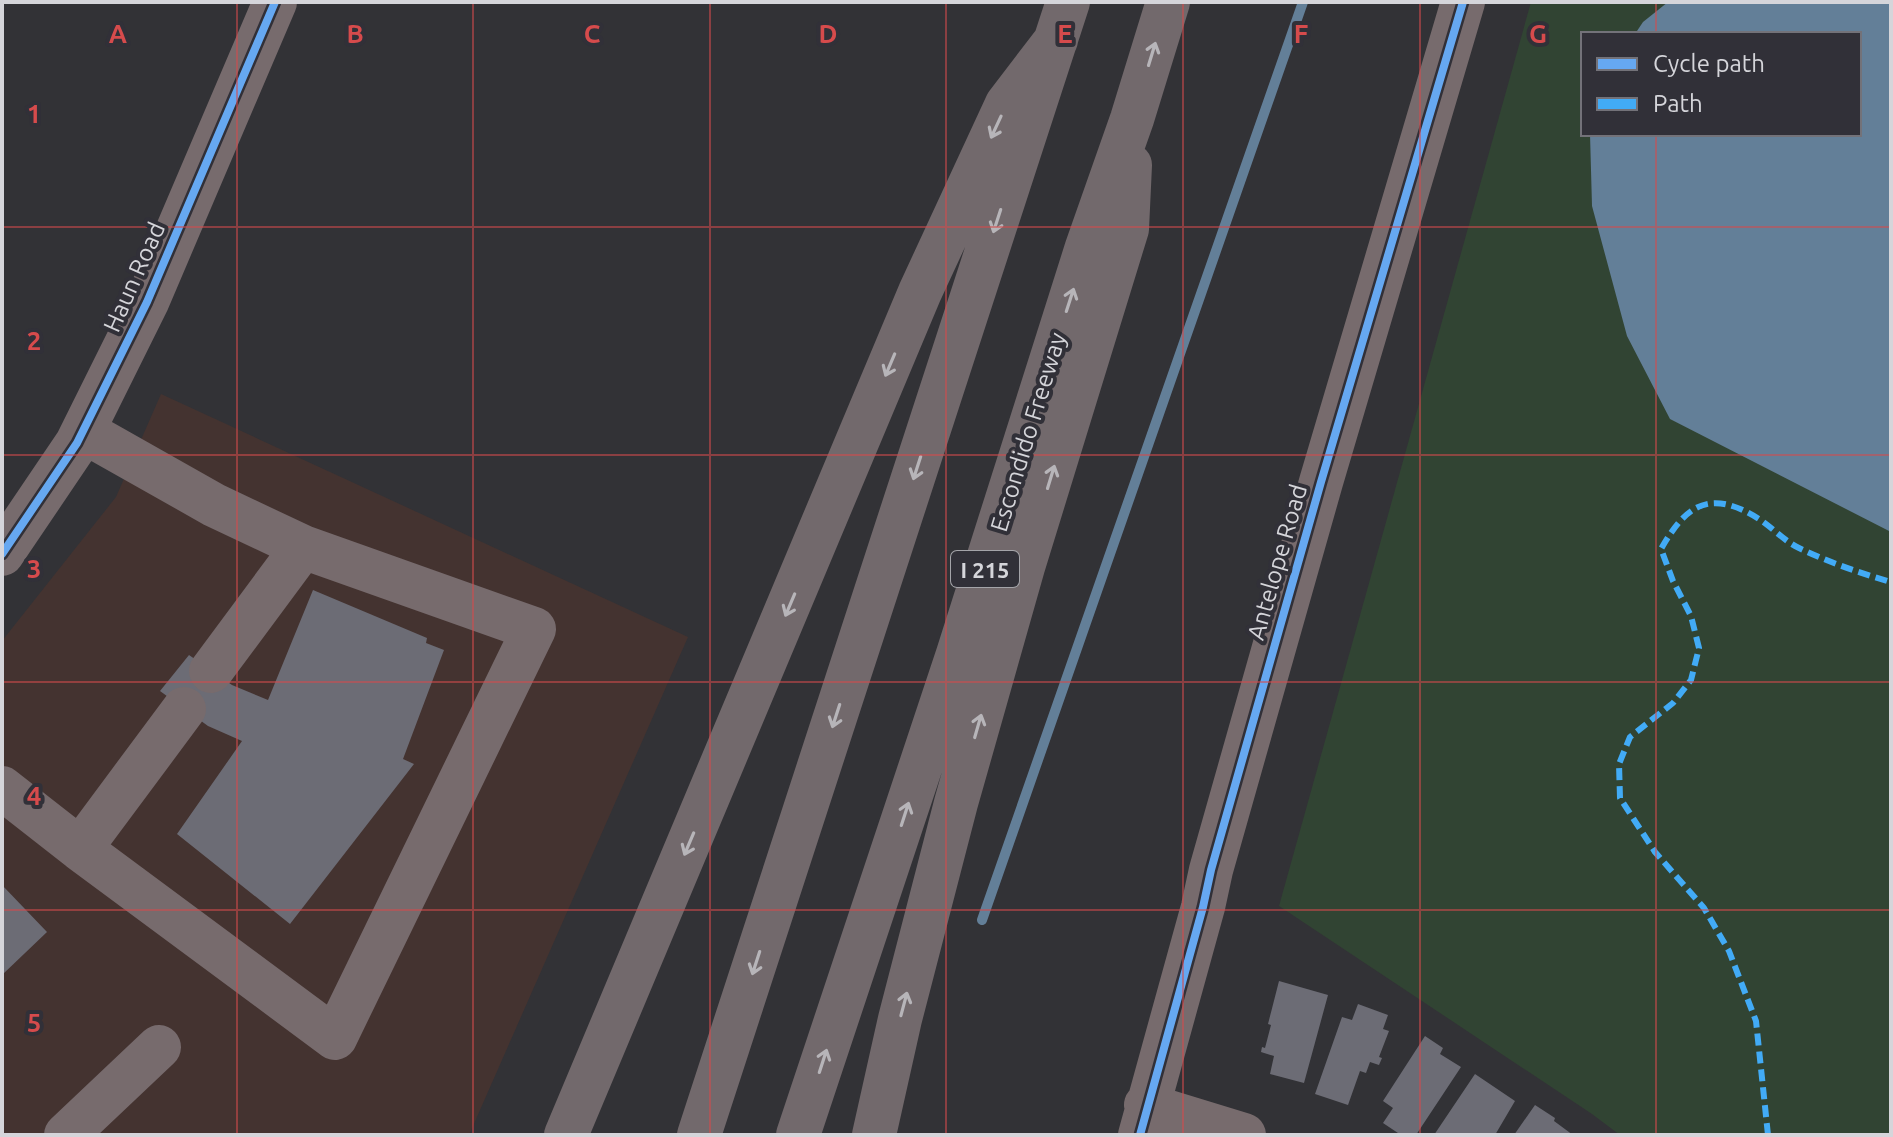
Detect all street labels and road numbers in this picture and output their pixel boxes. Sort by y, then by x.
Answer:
street label: Haun Road [98,218,170,336]
street label: Escondido Freeway [985,329,1071,535]
street label: Antelope Road [1242,481,1312,643]
road number: I 215 [951,551,1019,587]

